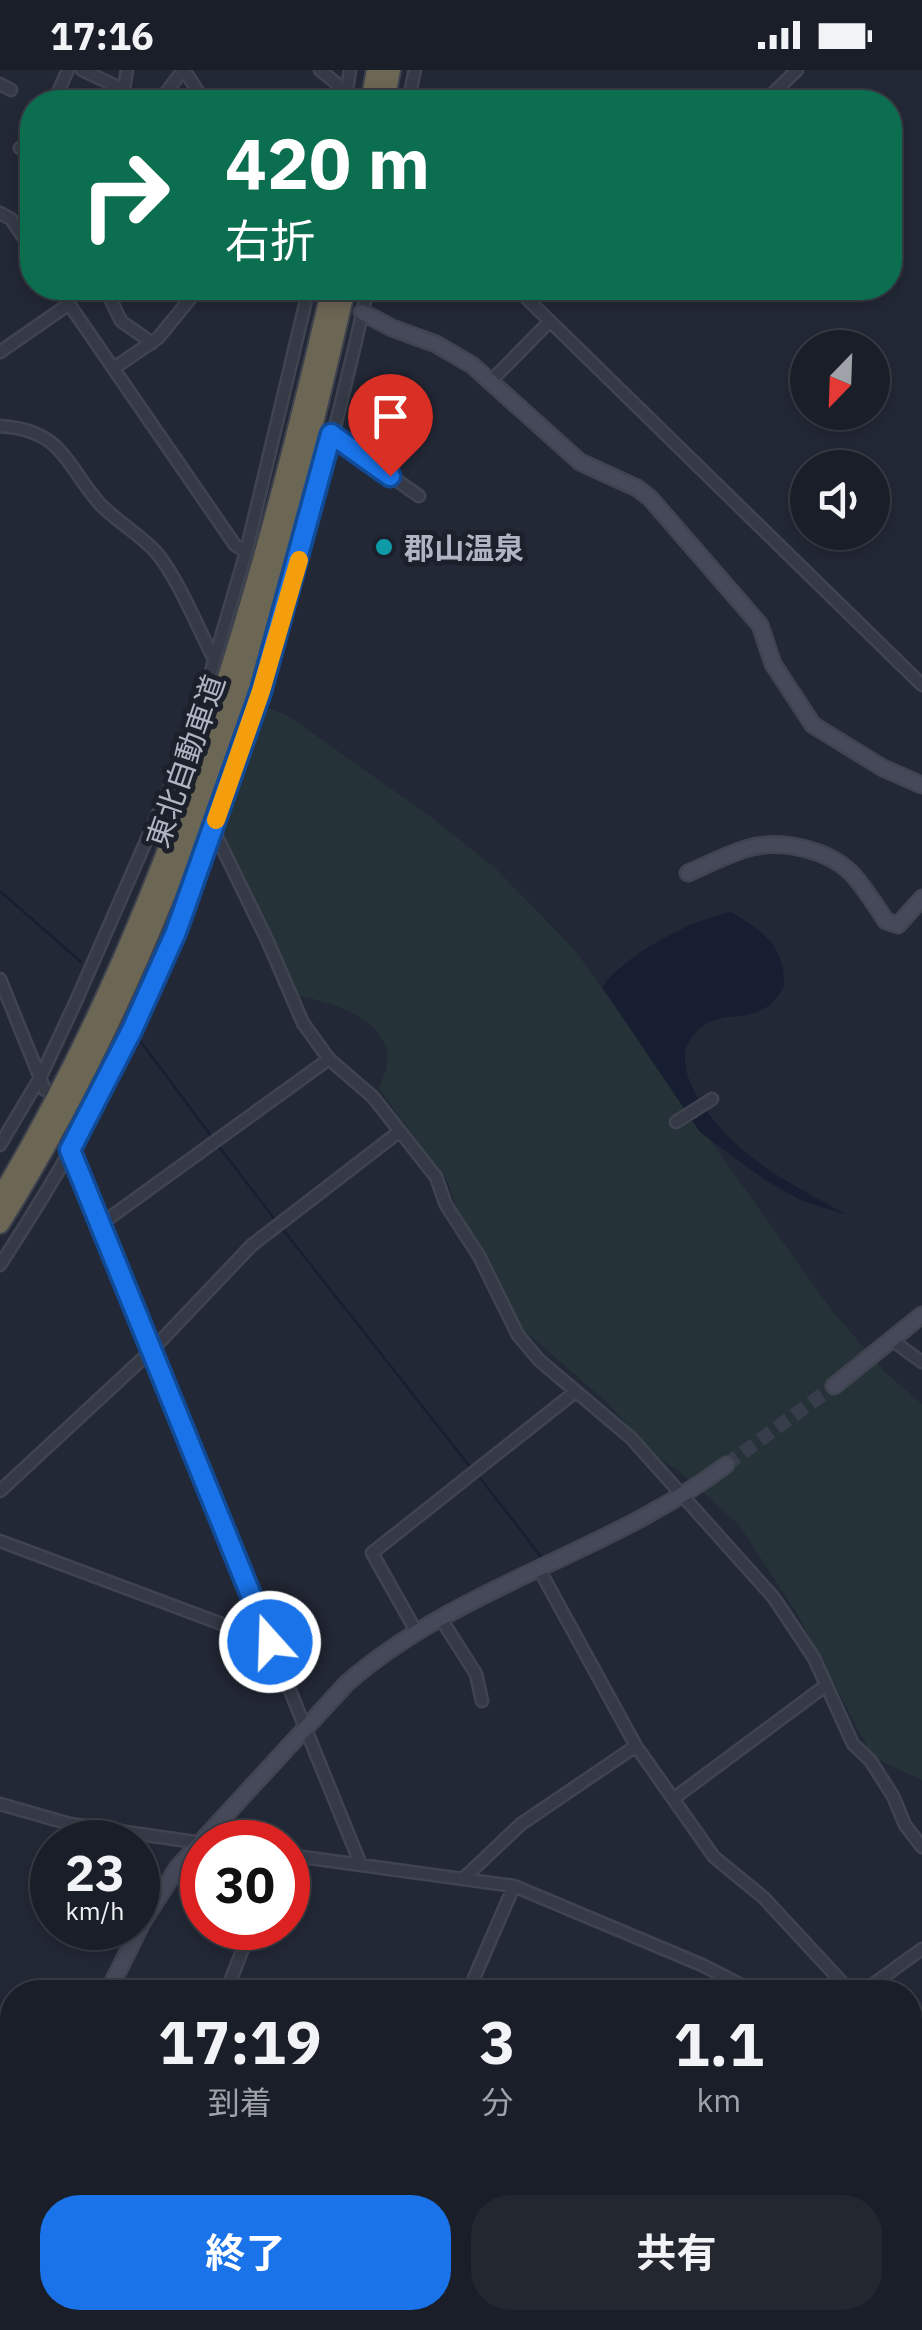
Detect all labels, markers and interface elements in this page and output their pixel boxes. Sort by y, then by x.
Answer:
text: 17:16 [50,11,154,60]
text: 420 m [225,117,430,208]
icon: right [60,130,190,260]
text: 右折 [225,211,315,269]
north arrow [790,330,890,430]
map controls [790,330,890,550]
pin [348,374,433,477]
icon: arrive [363,389,418,444]
button: sound [790,450,890,550]
place label: 郡山温泉 [404,528,524,567]
marker: 郡山温泉 [373,536,395,558]
street label: 東北自動車道 [137,670,233,852]
position arrow [218,1590,322,1694]
speed limit sign: 30 [180,1820,310,1950]
text: 23 [65,1840,125,1905]
text: km/h [66,1894,124,1927]
text: 17:19 [158,2002,322,2081]
text: 3 [480,2002,516,2081]
text: 1.1 [673,2004,764,2083]
text: km [696,2079,741,2121]
text: 到着 [208,2081,272,2123]
text: 分 [482,2081,514,2123]
button: 終了 [40,2195,451,2310]
button: 共有 [471,2195,882,2310]

